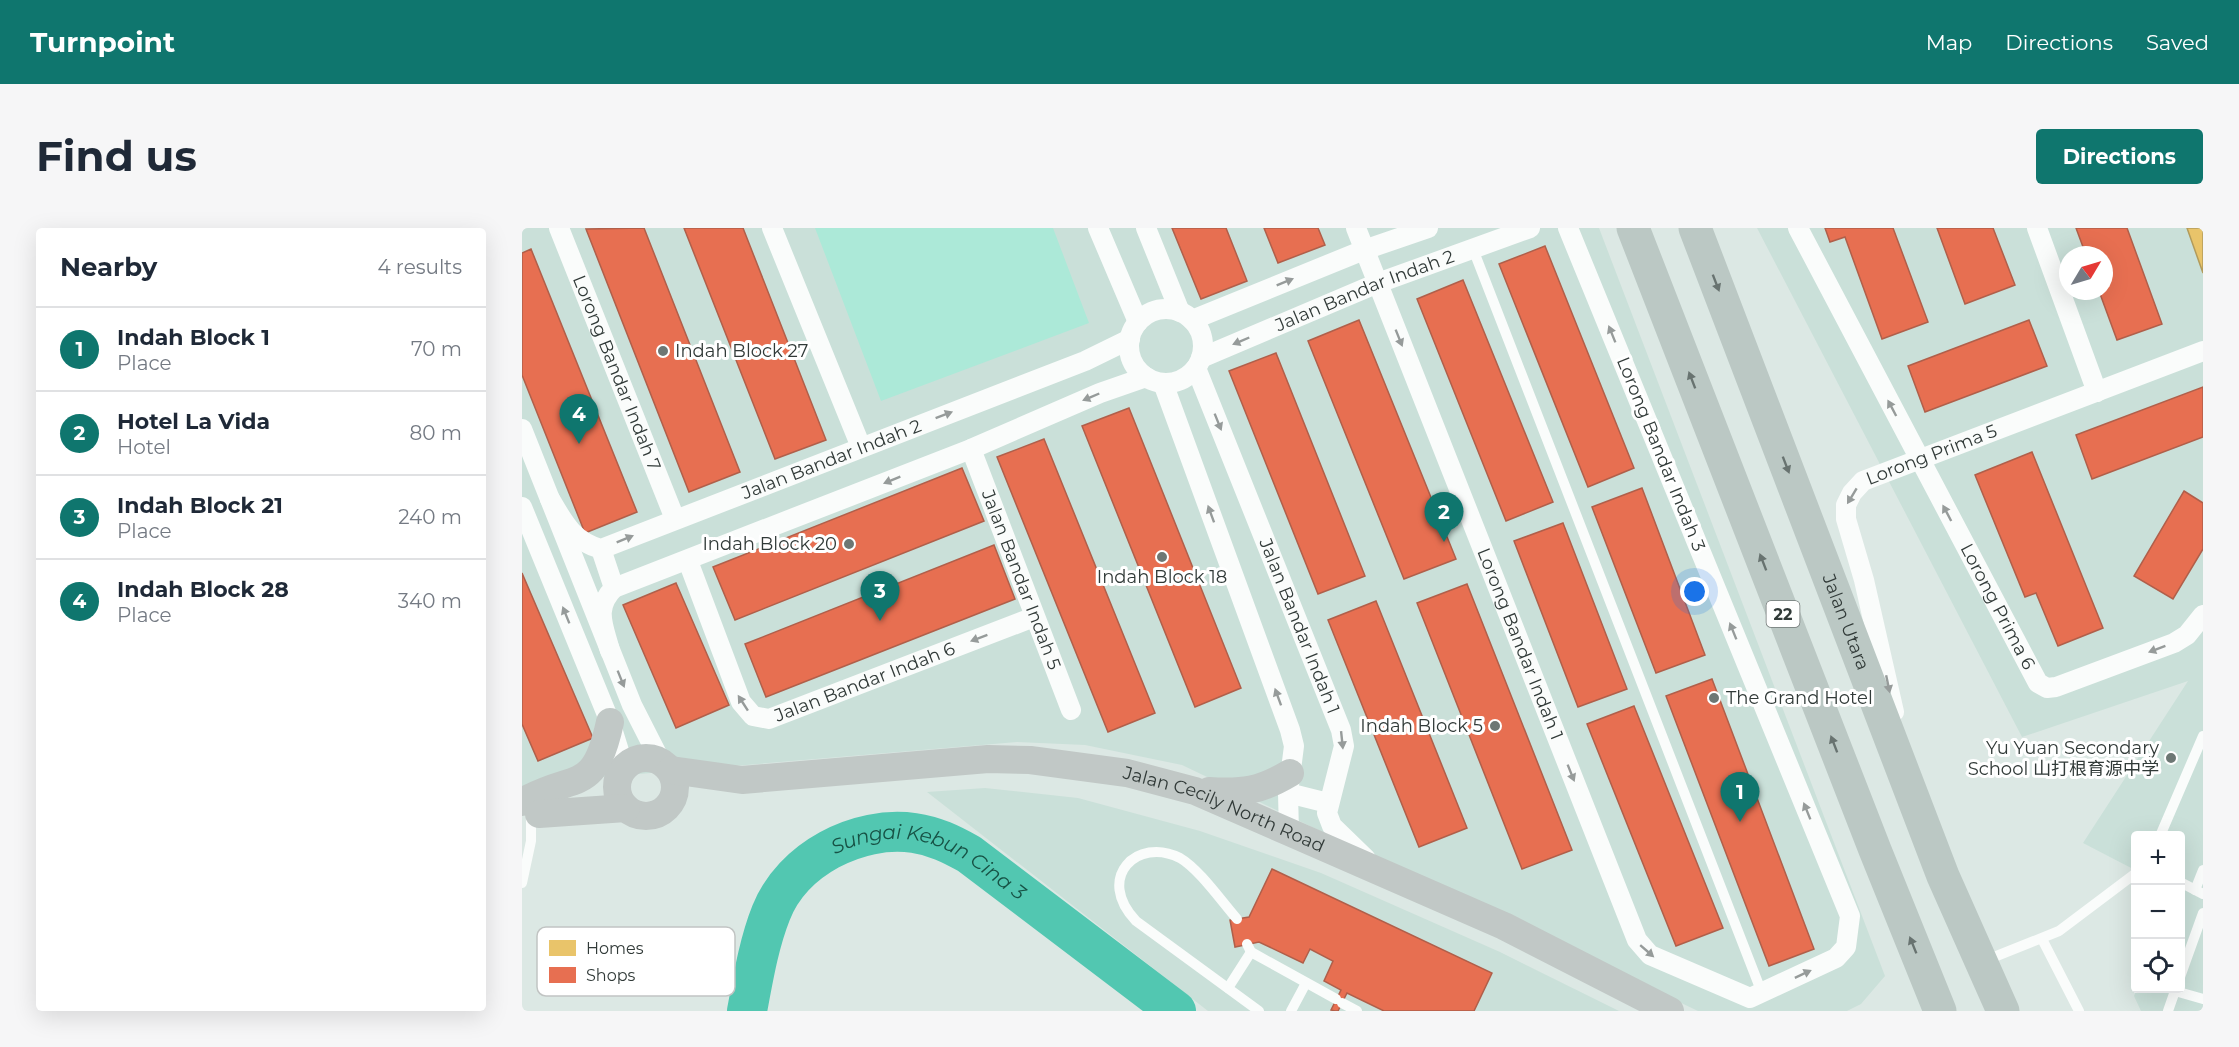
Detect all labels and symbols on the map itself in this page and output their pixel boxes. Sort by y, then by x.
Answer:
street label: Jalan Bandar Indah 2 [1271,245,1457,337]
north arrow [2059,246,2113,300]
street label: Lorong Bandar Indah 7 [568,272,666,474]
one-way arrow [1711,274,1721,292]
one-way arrow [1277,277,1295,287]
one-way arrow [1607,325,1616,343]
one-way arrow [1394,329,1404,347]
one-way arrow [1232,337,1250,346]
place label: Indah Block 27 [675,340,808,362]
marker: Indah Block 27 [656,344,670,358]
street label: Lorong Bandar Indah 3 [1612,354,1710,554]
one-way arrow [1687,371,1697,389]
one-way arrow [1082,392,1100,402]
pin: 4 [560,394,598,444]
one-way arrow [1887,399,1897,416]
one-way arrow [935,410,953,420]
one-way arrow [1213,414,1223,432]
street label: Jalan Bandar Indah 2 [738,415,924,505]
street label: Lorong Prima 5 [1863,420,2000,490]
one-way arrow [1781,456,1791,474]
one-way arrow [883,476,901,486]
street label: Jalan Bandar Indah 5 [976,486,1065,673]
one-way arrow [1846,488,1857,505]
pin: 2 [1424,492,1464,542]
one-way arrow [1205,504,1215,522]
one-way arrow [1943,504,1953,522]
place label: Indah Block 20 [702,533,837,555]
one-way arrow [616,534,634,543]
street label: Jalan Bandar Indah 1 [1254,534,1344,717]
marker: Indah Block 20 [842,537,856,551]
street label: Lorong Prima 6 [1955,540,2040,673]
street label: Lorong Bandar Indah 1 [1472,545,1568,743]
marker: Indah Block 18 [1155,550,1169,564]
one-way arrow [1758,553,1767,571]
place label: Indah Block 18 [1097,566,1227,588]
street label: Jalan Utara [1817,570,1874,673]
pin: 3 [860,572,900,621]
your location [1680,577,1709,606]
road number: 22 [1766,601,1800,627]
one-way arrow [561,605,571,623]
one-way arrow [1728,622,1737,640]
one-way arrow [970,634,988,643]
street label: Jalan Bandar Indah 6 [771,637,958,727]
one-way arrow [2148,644,2166,654]
one-way arrow [617,670,627,688]
one-way arrow [1883,675,1893,693]
one-way arrow [1273,687,1283,705]
place label: The Grand Hotel [1726,687,1873,709]
marker: The Grand Hotel [1707,691,1721,705]
one-way arrow [737,695,749,711]
place label: Indah Block 5 [1360,715,1483,737]
marker: Indah Block 5 [1488,719,1502,733]
one-way arrow [1337,731,1347,750]
one-way arrow [1828,735,1838,753]
place label: Yu Yuan Secondary School 山打根育源中学 [1968,737,2159,780]
marker: Yu Yuan Secondary School 山打根育源中学 [2164,751,2178,765]
street label: Jalan Cecily North Road [1120,761,1328,857]
one-way arrow [1567,764,1576,782]
pin: 1 [1720,772,1760,822]
one-way arrow [1802,802,1812,820]
water label: Sungai Kebun Cina 3 [827,820,1031,905]
legend [537,927,735,996]
one-way arrow [1908,935,1918,953]
text: Homes [586,939,644,958]
one-way arrow [1639,944,1654,957]
text: Shops [586,966,636,985]
one-way arrow [1795,969,1812,978]

